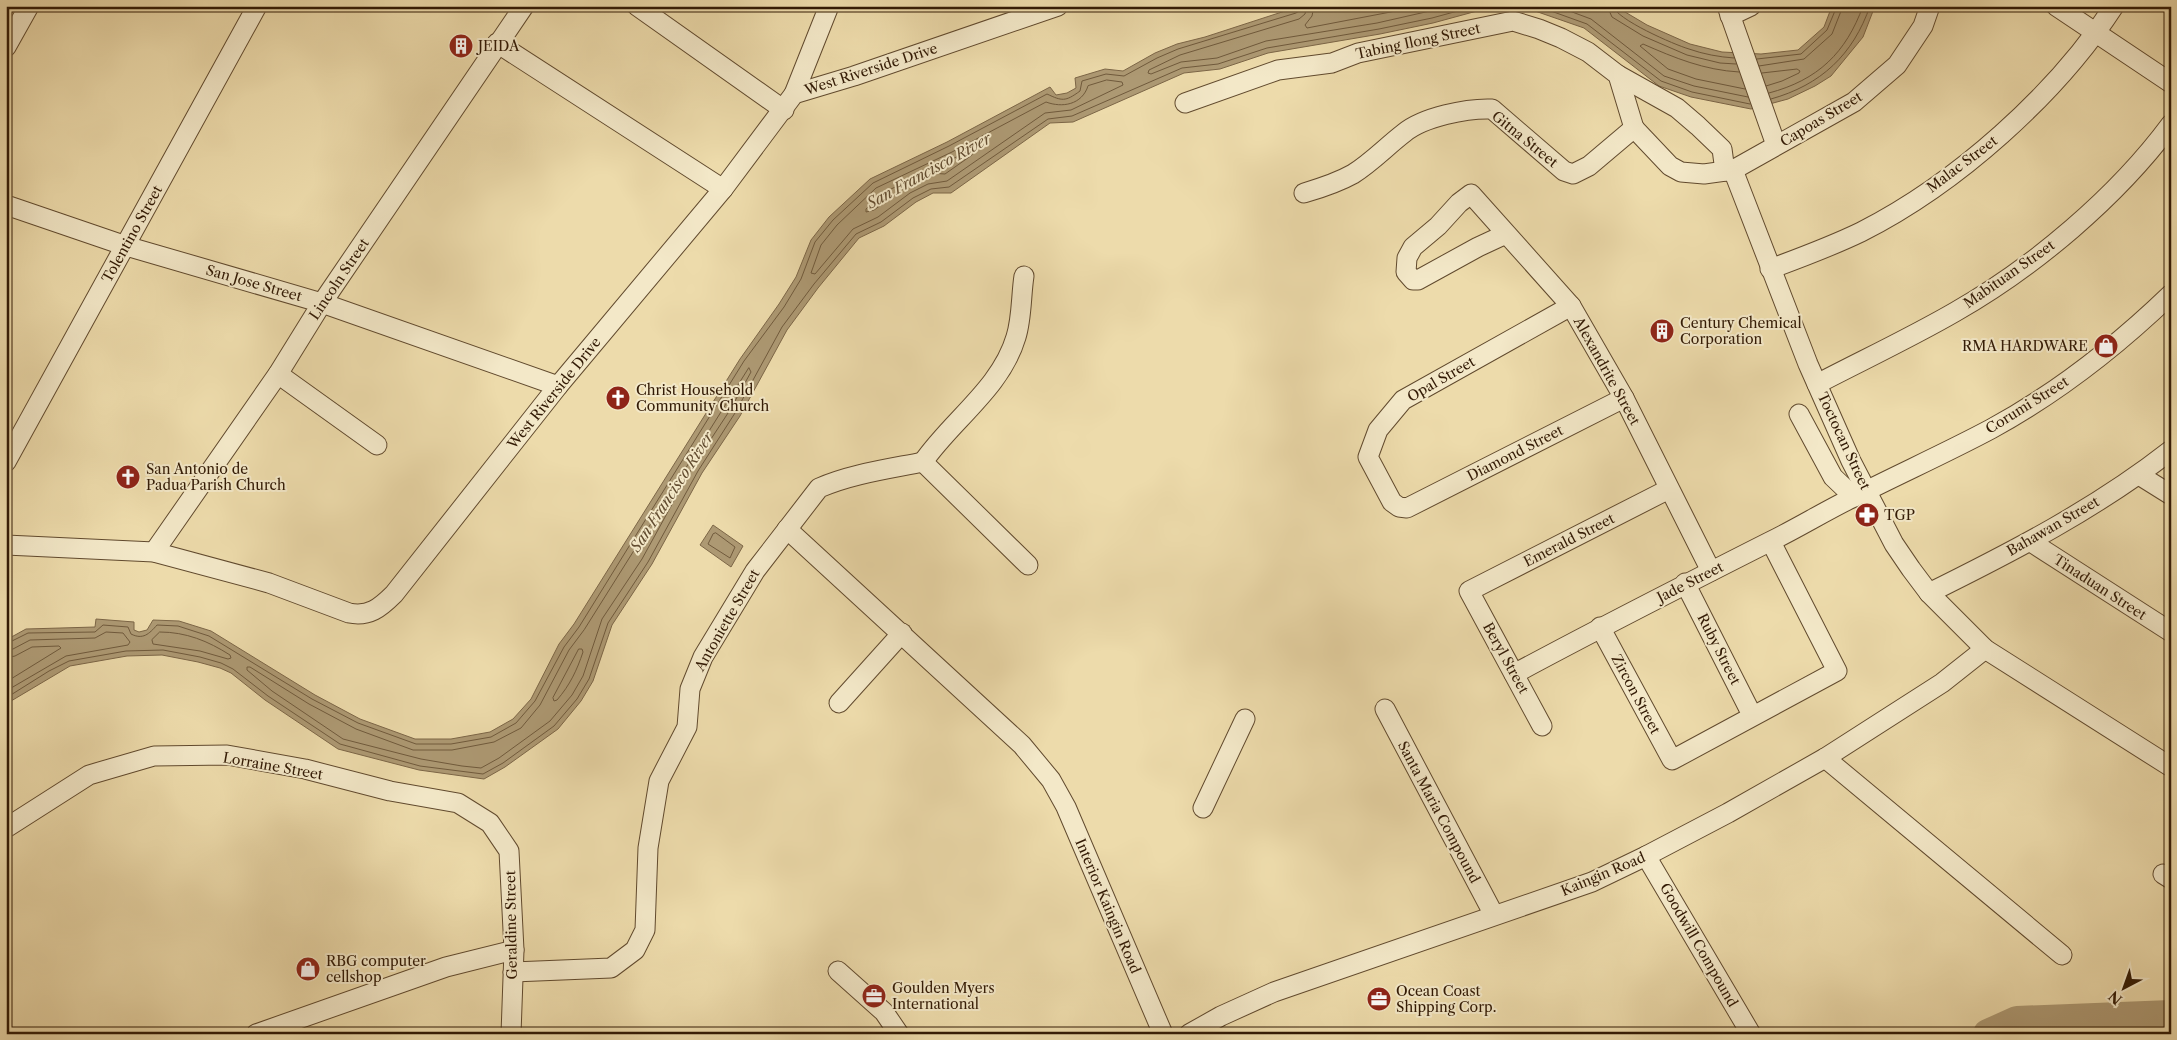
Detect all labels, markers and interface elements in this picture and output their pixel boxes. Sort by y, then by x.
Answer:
street label: Tabing Ilong Street [1354,19,1482,63]
building icon: JEIDA [448,33,474,59]
place label: JEIDA [476,37,520,55]
street label: West Riverside Drive [801,39,940,99]
street label: Capoas Street [1777,87,1865,150]
street label: Gitna Street [1488,107,1562,171]
water label: San Francisco River [862,128,995,213]
street label: Malac Street [1923,132,2001,196]
street label: Tolentino Street [98,182,166,286]
street label: Lincoln Street [305,235,373,323]
street label: Mabituan Street [1960,236,2058,312]
street label: San Jose Street [204,261,304,305]
street label: Alexandrite Street [1569,313,1644,428]
place label: Century Chemical Corporation [1680,314,1802,348]
building icon: Century Chemical Corporation [1649,318,1675,344]
street label: West Riverside Drive [503,333,605,453]
shop icon: RMA HARDWARE [2093,333,2119,359]
place label: RMA HARDWARE [1962,337,2088,355]
street label: Opal Street [1404,352,1478,406]
street label: Corumi Street [1982,372,2072,438]
place label: Christ Household Community Church [636,381,769,415]
church icon: Christ Household Community Church [605,385,631,411]
street label: Toctocan Street [1814,389,1874,493]
street label: Diamond Street [1464,421,1566,485]
water label: San Francisco River [625,427,718,556]
place label: San Antonio de Padua Parish Church [146,460,286,494]
church icon: San Antonio de Padua Parish Church [115,464,141,490]
street label: Bahawan Street [2004,492,2102,560]
pharmacy icon: TGP [1854,502,1880,528]
place label: TGP [1884,506,1915,524]
street label: Emerald Street [1520,509,1618,571]
street label: Tinaduan Street [2050,550,2150,624]
street label: Jade Street [1652,558,1726,607]
street label: Antoniette Street [690,566,763,675]
street label: Ruby Street [1693,610,1745,688]
street label: Beryl Street [1479,619,1533,697]
street label: Zircon Street [1608,651,1665,737]
street label: Santa Maria Compound [1394,738,1484,887]
street label: Lorraine Street [222,748,324,784]
street label: Interior Kaingin Road [1071,836,1145,977]
street label: Kaingin Road [1558,848,1648,900]
street label: Geraldine Street [501,870,521,980]
street label: Goodwill Compound [1656,880,1742,1011]
place label: RBG computer cellshop [326,952,426,986]
shop icon: RBG computer cellshop [295,956,321,982]
north arrow [2100,962,2150,1012]
place label: Goulden Myers International [892,979,995,1013]
place label: Ocean Coast Shipping Corp. [1396,982,1496,1016]
office icon: Goulden Myers International [861,983,887,1009]
office icon: Ocean Coast Shipping Corp. [1366,986,1392,1012]
text: N [2105,987,2126,1009]

